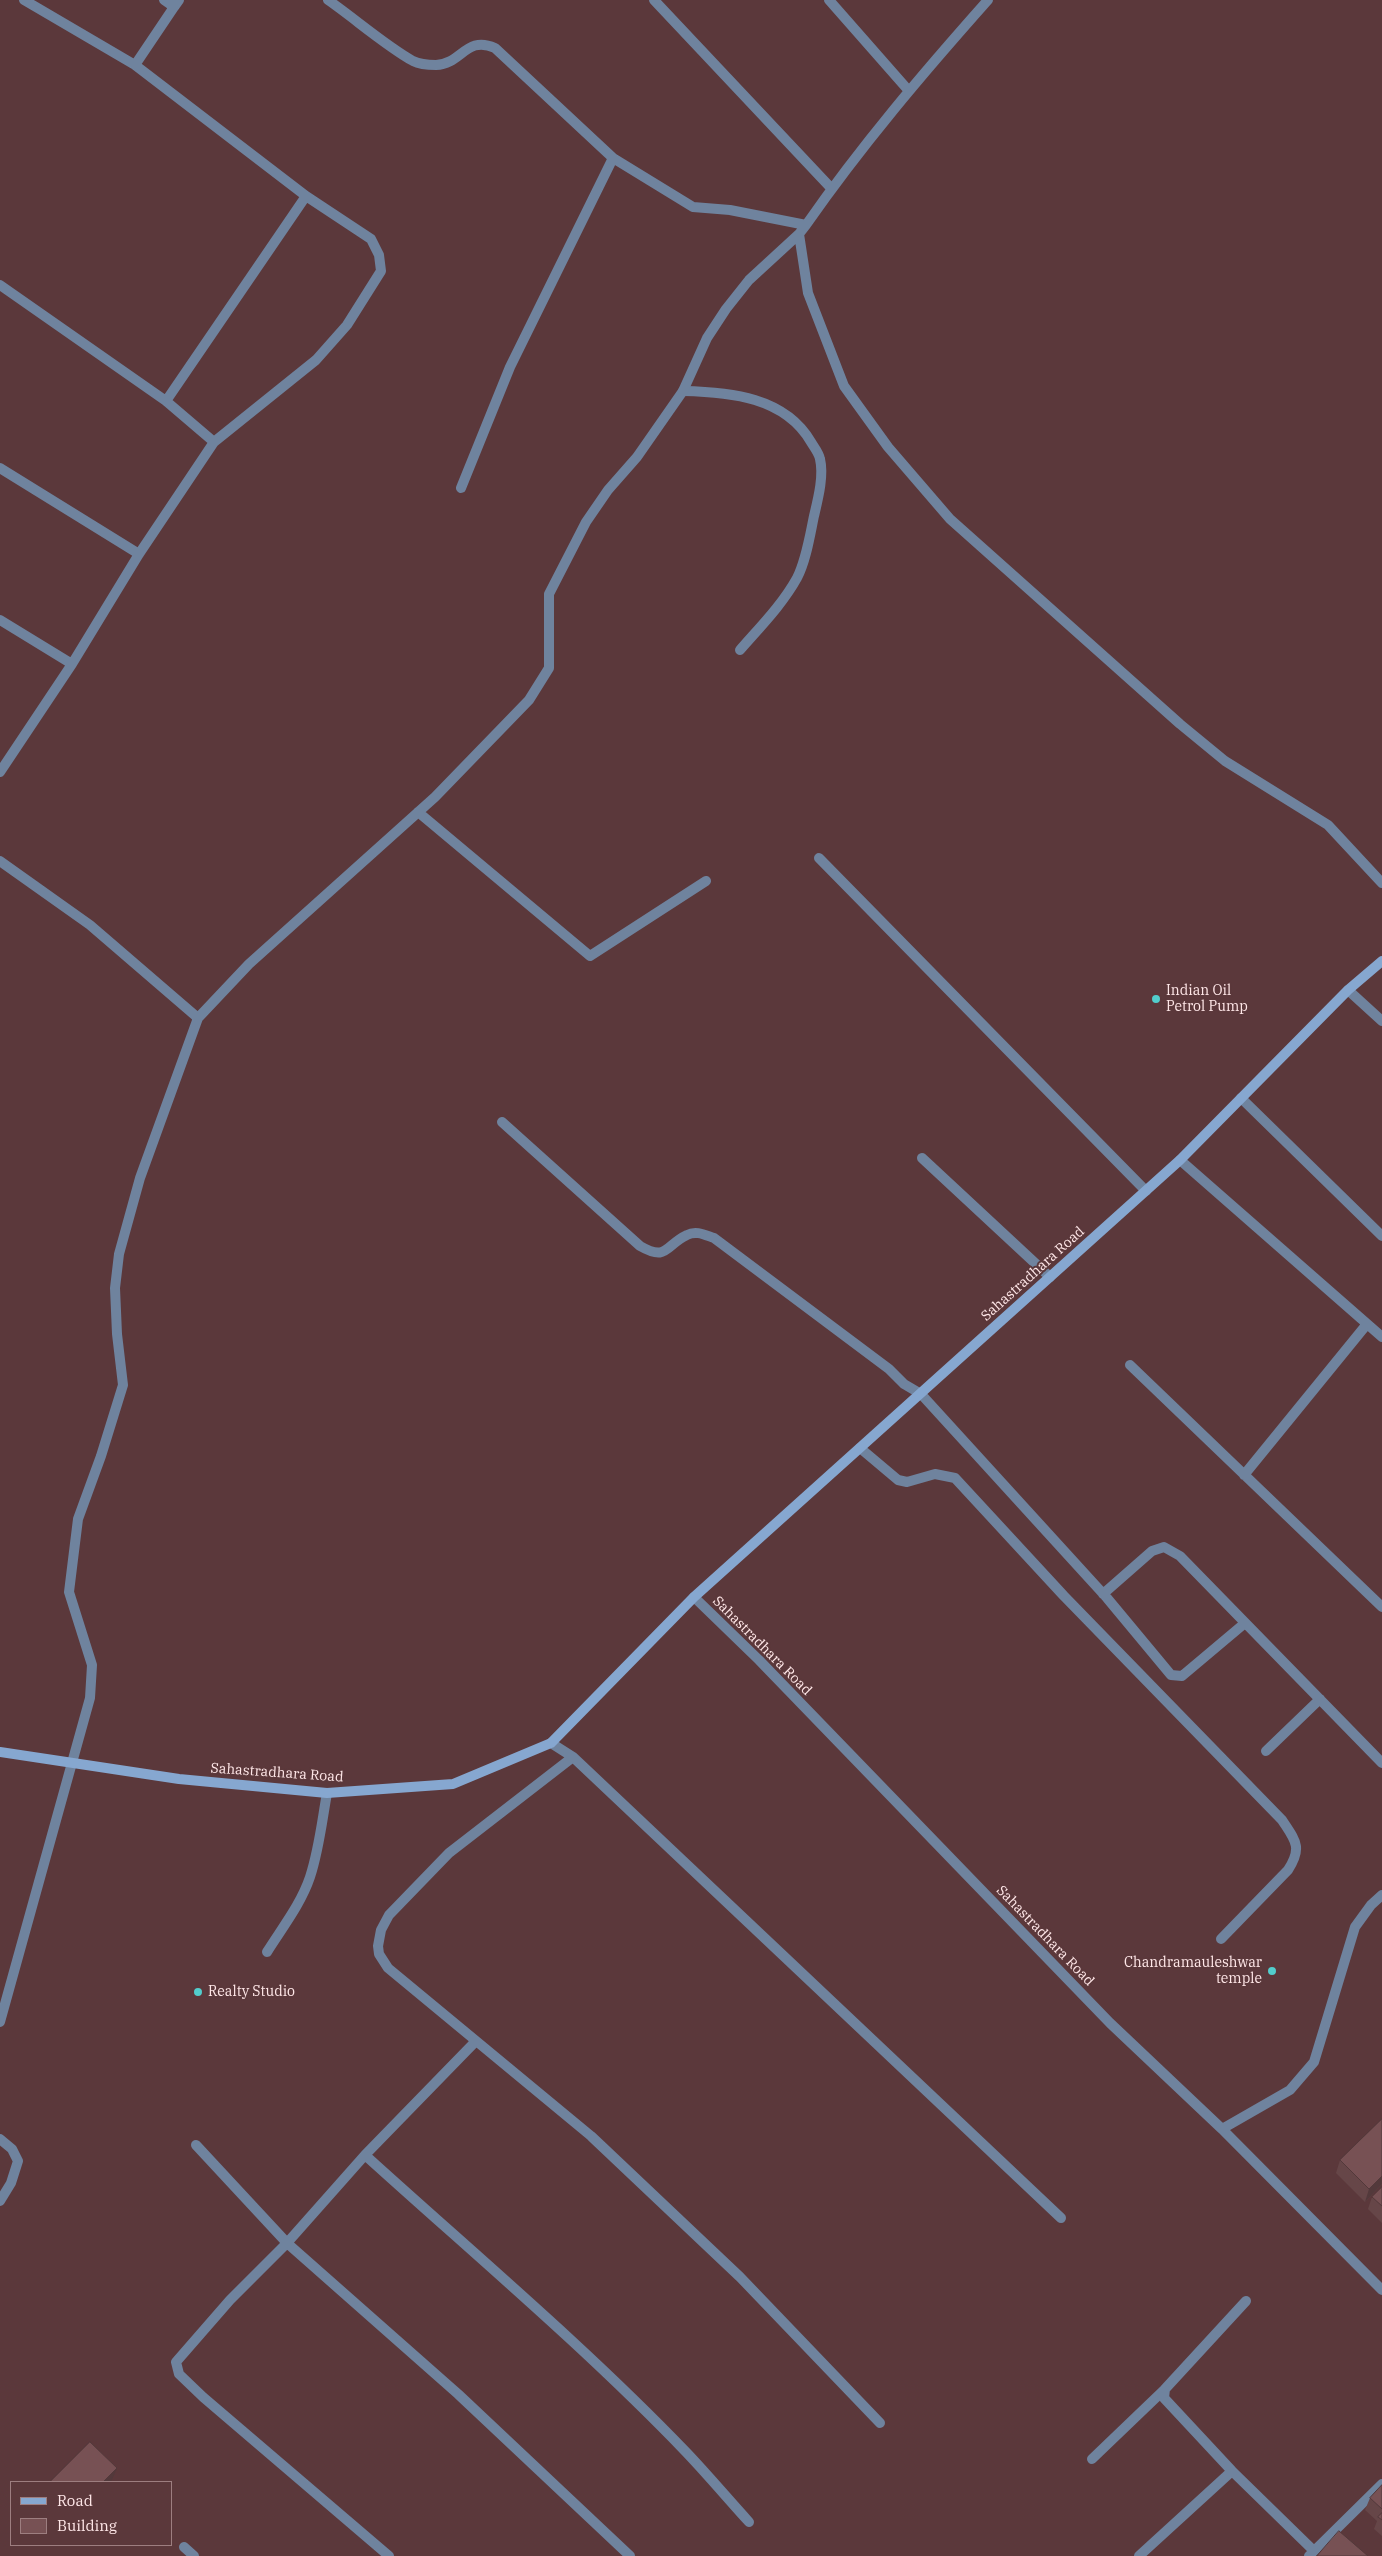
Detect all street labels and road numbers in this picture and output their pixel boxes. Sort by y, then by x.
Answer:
street label: Sahastradhara Road [978,1223,1088,1325]
street label: Sahastradhara Road [709,1593,815,1699]
street label: Sahastradhara Road [210,1760,344,1786]
street label: Sahastradhara Road [993,1882,1097,1990]

